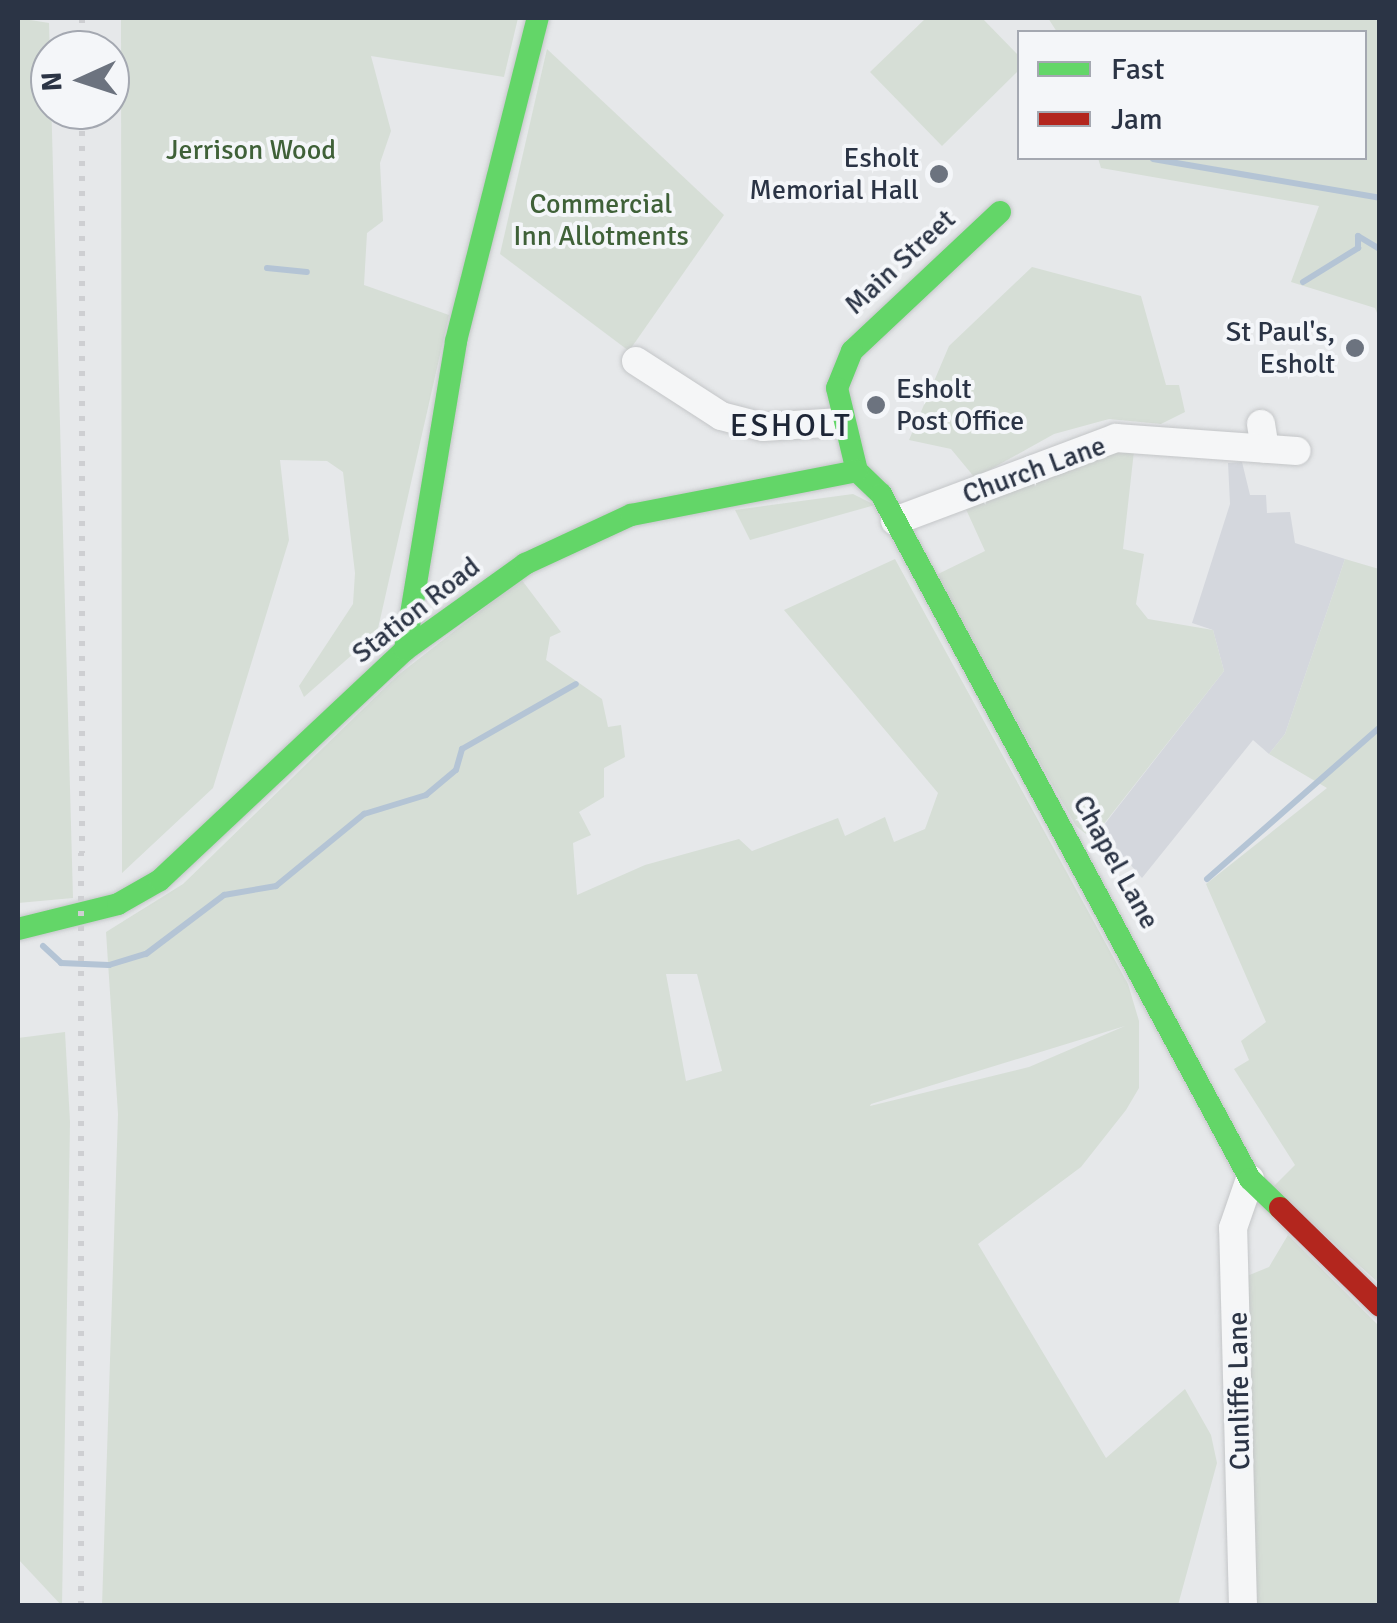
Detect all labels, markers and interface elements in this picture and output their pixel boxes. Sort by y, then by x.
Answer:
north arrow [30,30,130,130]
legend [1017,30,1367,160]
text: Fast [1111,51,1164,88]
text: N [35,71,70,92]
text: Jam [1111,101,1163,138]
park label: Jerrison Wood [166,133,336,167]
place label: Esholt Memorial Hall [749,141,919,207]
marker: Esholt Memorial Hall [928,163,950,185]
park label: Commercial Inn Allotments [513,187,689,253]
street label: Main Street [838,202,962,322]
place label: St Paul's, Esholt [1226,315,1335,381]
marker: St Paul's, Esholt [1344,337,1366,359]
place label: Esholt Post Office [896,372,1024,438]
marker: Esholt Post Office [865,394,887,416]
district label: ESHOLT [730,407,852,445]
street label: Church Lane [958,429,1110,511]
street label: Station Road [345,550,487,670]
street label: Chapel Lane [1066,789,1166,935]
street label: Cunliffe Lane [1221,1311,1257,1471]

